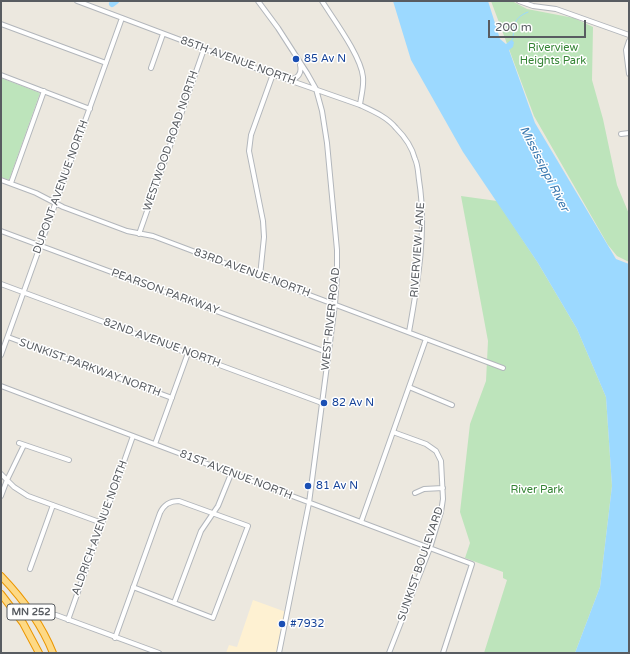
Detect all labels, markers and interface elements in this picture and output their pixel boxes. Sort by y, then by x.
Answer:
scale bar [490,12,588,38]
text: 200 m [495,20,532,34]
street label: 85TH AVENUE NORTH [179,34,297,88]
park label: Riverview Heights Park [520,41,586,67]
place label: 85 Av N [304,52,346,66]
marker: 85 Av N [291,54,301,64]
street label: WESTWOOD ROAD NORTH [141,69,201,213]
street label: DUPONT AVENUE NORTH [31,118,91,256]
water label: Mississippi River [516,124,572,214]
street label: RIVERVIEW LANE [408,202,428,298]
street label: 83RD AVENUE NORTH [192,246,312,300]
street label: PEARSON PARKWAY [109,266,221,318]
street label: WEST RIVER ROAD [319,267,343,371]
street label: 82ND AVENUE NORTH [102,316,222,370]
street label: SUNKIST PARKWAY NORTH [17,336,163,400]
place label: 82 Av N [332,396,374,410]
marker: 82 Av N [319,398,329,408]
street label: 81ST AVENUE NORTH [178,447,294,503]
street label: ALDRICH AVENUE NORTH [69,459,131,597]
place label: 81 Av N [316,479,358,493]
marker: 81 Av N [303,481,313,491]
park label: River Park [510,483,564,497]
street label: SUNKIST BOULEVARD [395,505,447,623]
road number: MN 252 [7,604,55,620]
place label: #7932 [290,617,324,631]
marker: #7932 [277,619,287,629]

